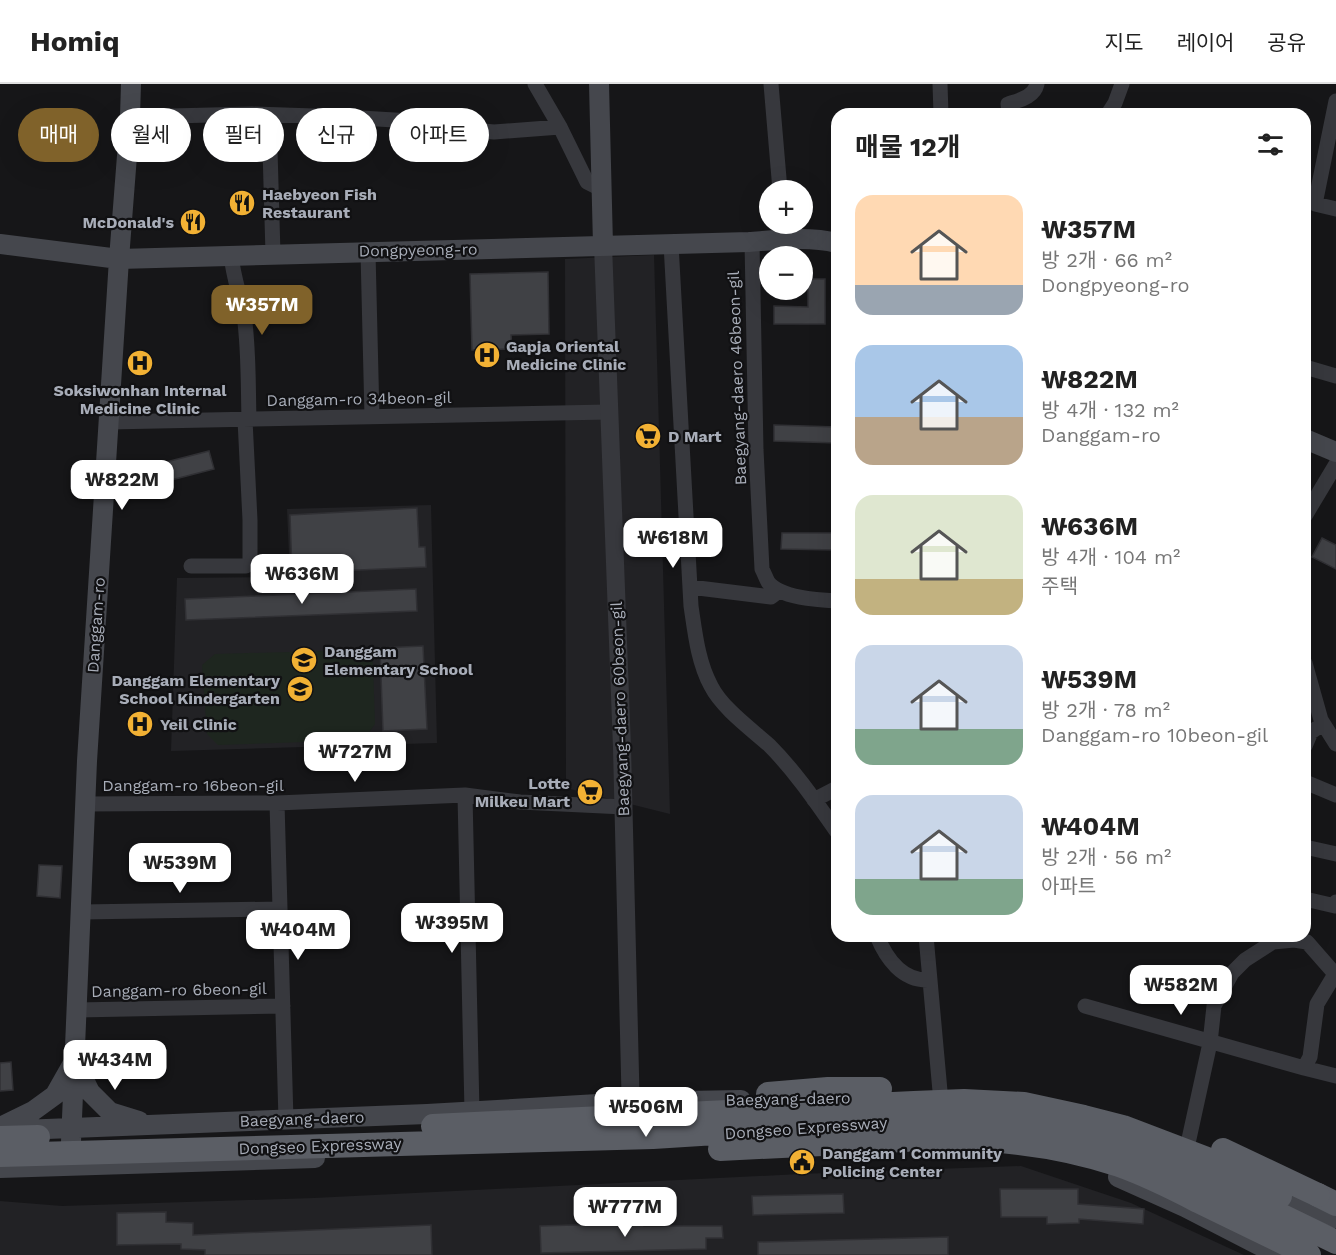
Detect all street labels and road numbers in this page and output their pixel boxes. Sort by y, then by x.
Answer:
street label: Dongpyeong-ro [358,239,478,261]
street label: Baegyang-daero 46beon-gil [724,270,750,486]
street label: Danggam-ro 34beon-gil [266,388,452,410]
street label: Danggam-ro [83,577,109,673]
street label: Baegyang-daero 60beon-gil [607,601,633,817]
street label: Danggam-ro 16beon-gil [102,776,284,795]
street label: Danggam-ro 6beon-gil [91,979,267,1001]
street label: Baegyang-daero [725,1088,851,1110]
street label: Baegyang-daero [239,1107,365,1131]
street label: Dongseo Expressway [724,1113,889,1143]
street label: Dongseo Expressway [238,1134,403,1158]

